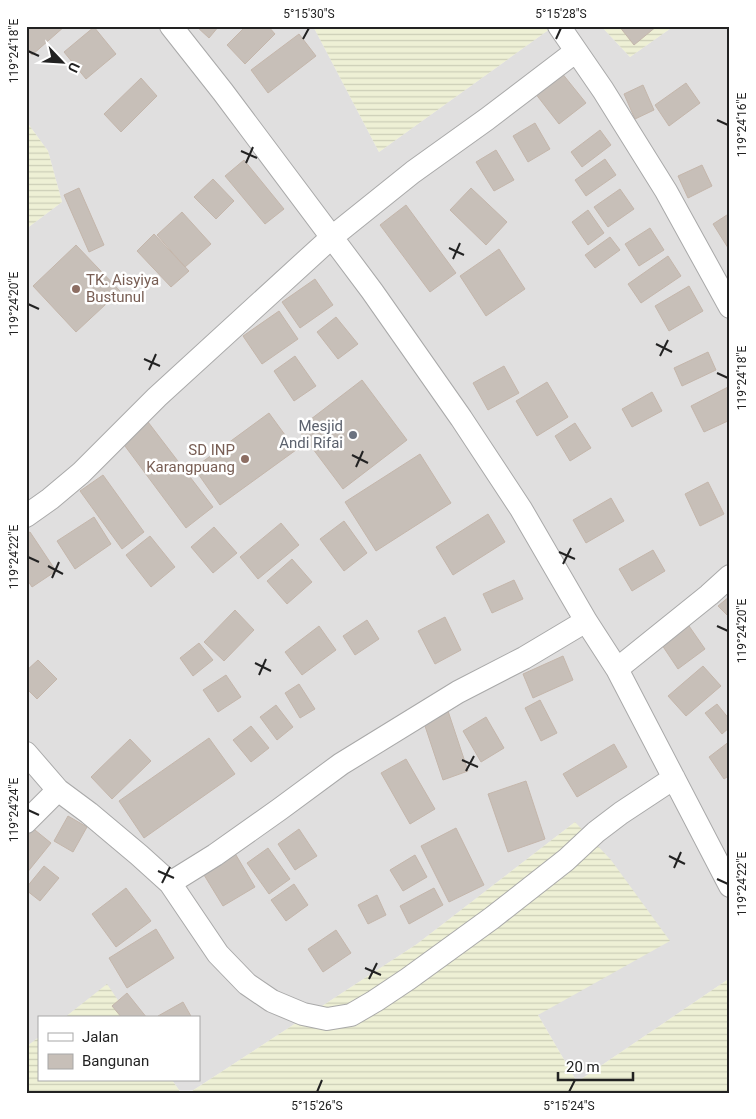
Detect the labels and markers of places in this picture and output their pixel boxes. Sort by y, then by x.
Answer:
place label: TK. Aisyiya Bustunul [86,271,159,306]
marker: TK. Aisyiya Bustunul [70,283,82,295]
place label: Mesjid Andi Rifai [279,417,343,452]
marker: Mesjid Andi Rifai [347,429,359,441]
place label: SD INP Karangpuang [146,441,235,476]
marker: SD INP Karangpuang [239,453,251,465]

